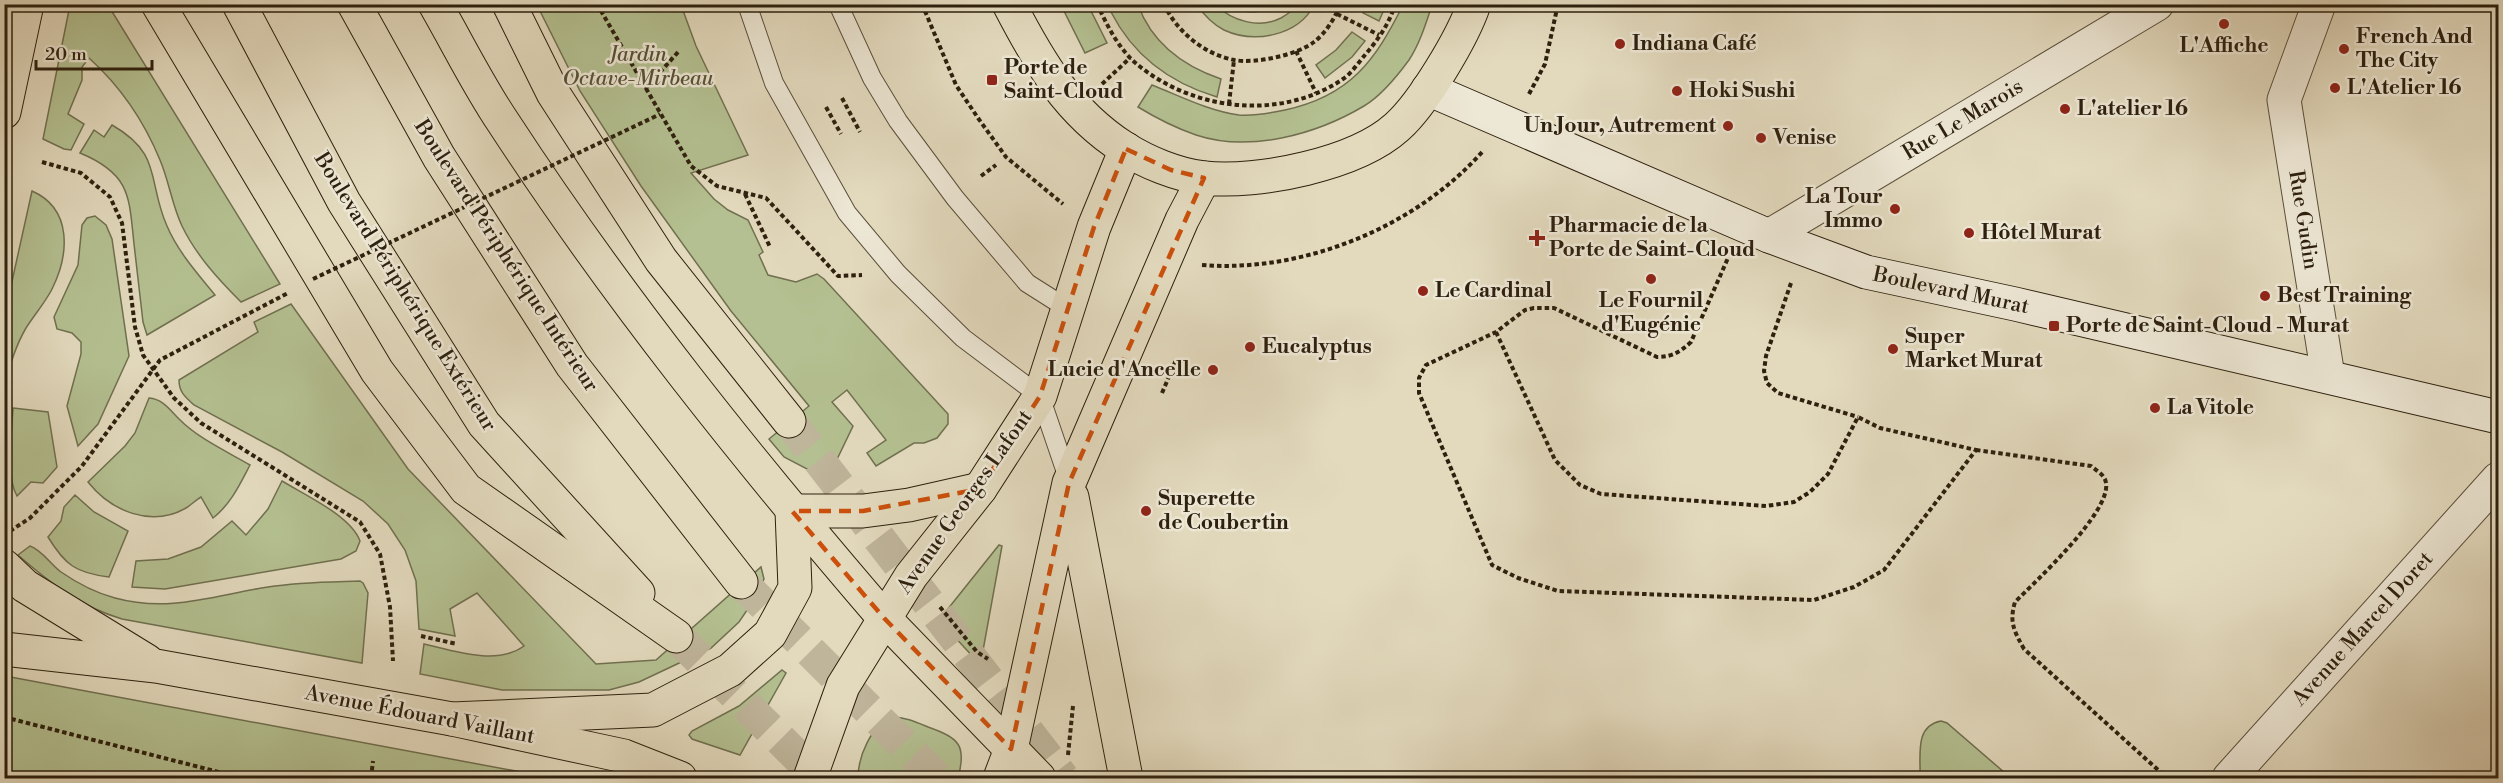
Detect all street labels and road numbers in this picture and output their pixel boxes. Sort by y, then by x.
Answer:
street label: Rue Le Marois [1898,74,2028,166]
street label: Boulevard Périphérique Intérieur [408,114,604,397]
street label: Boulevard Périphérique Extérieur [308,147,502,436]
street label: Rue Gudin [2282,168,2324,272]
street label: Boulevard Murat [1870,262,2032,320]
street label: Avenue Georges Lafont [891,405,1039,600]
street label: Avenue Marcel Doret [2286,546,2439,712]
street label: Avenue Édouard Vaillant [302,678,538,750]

